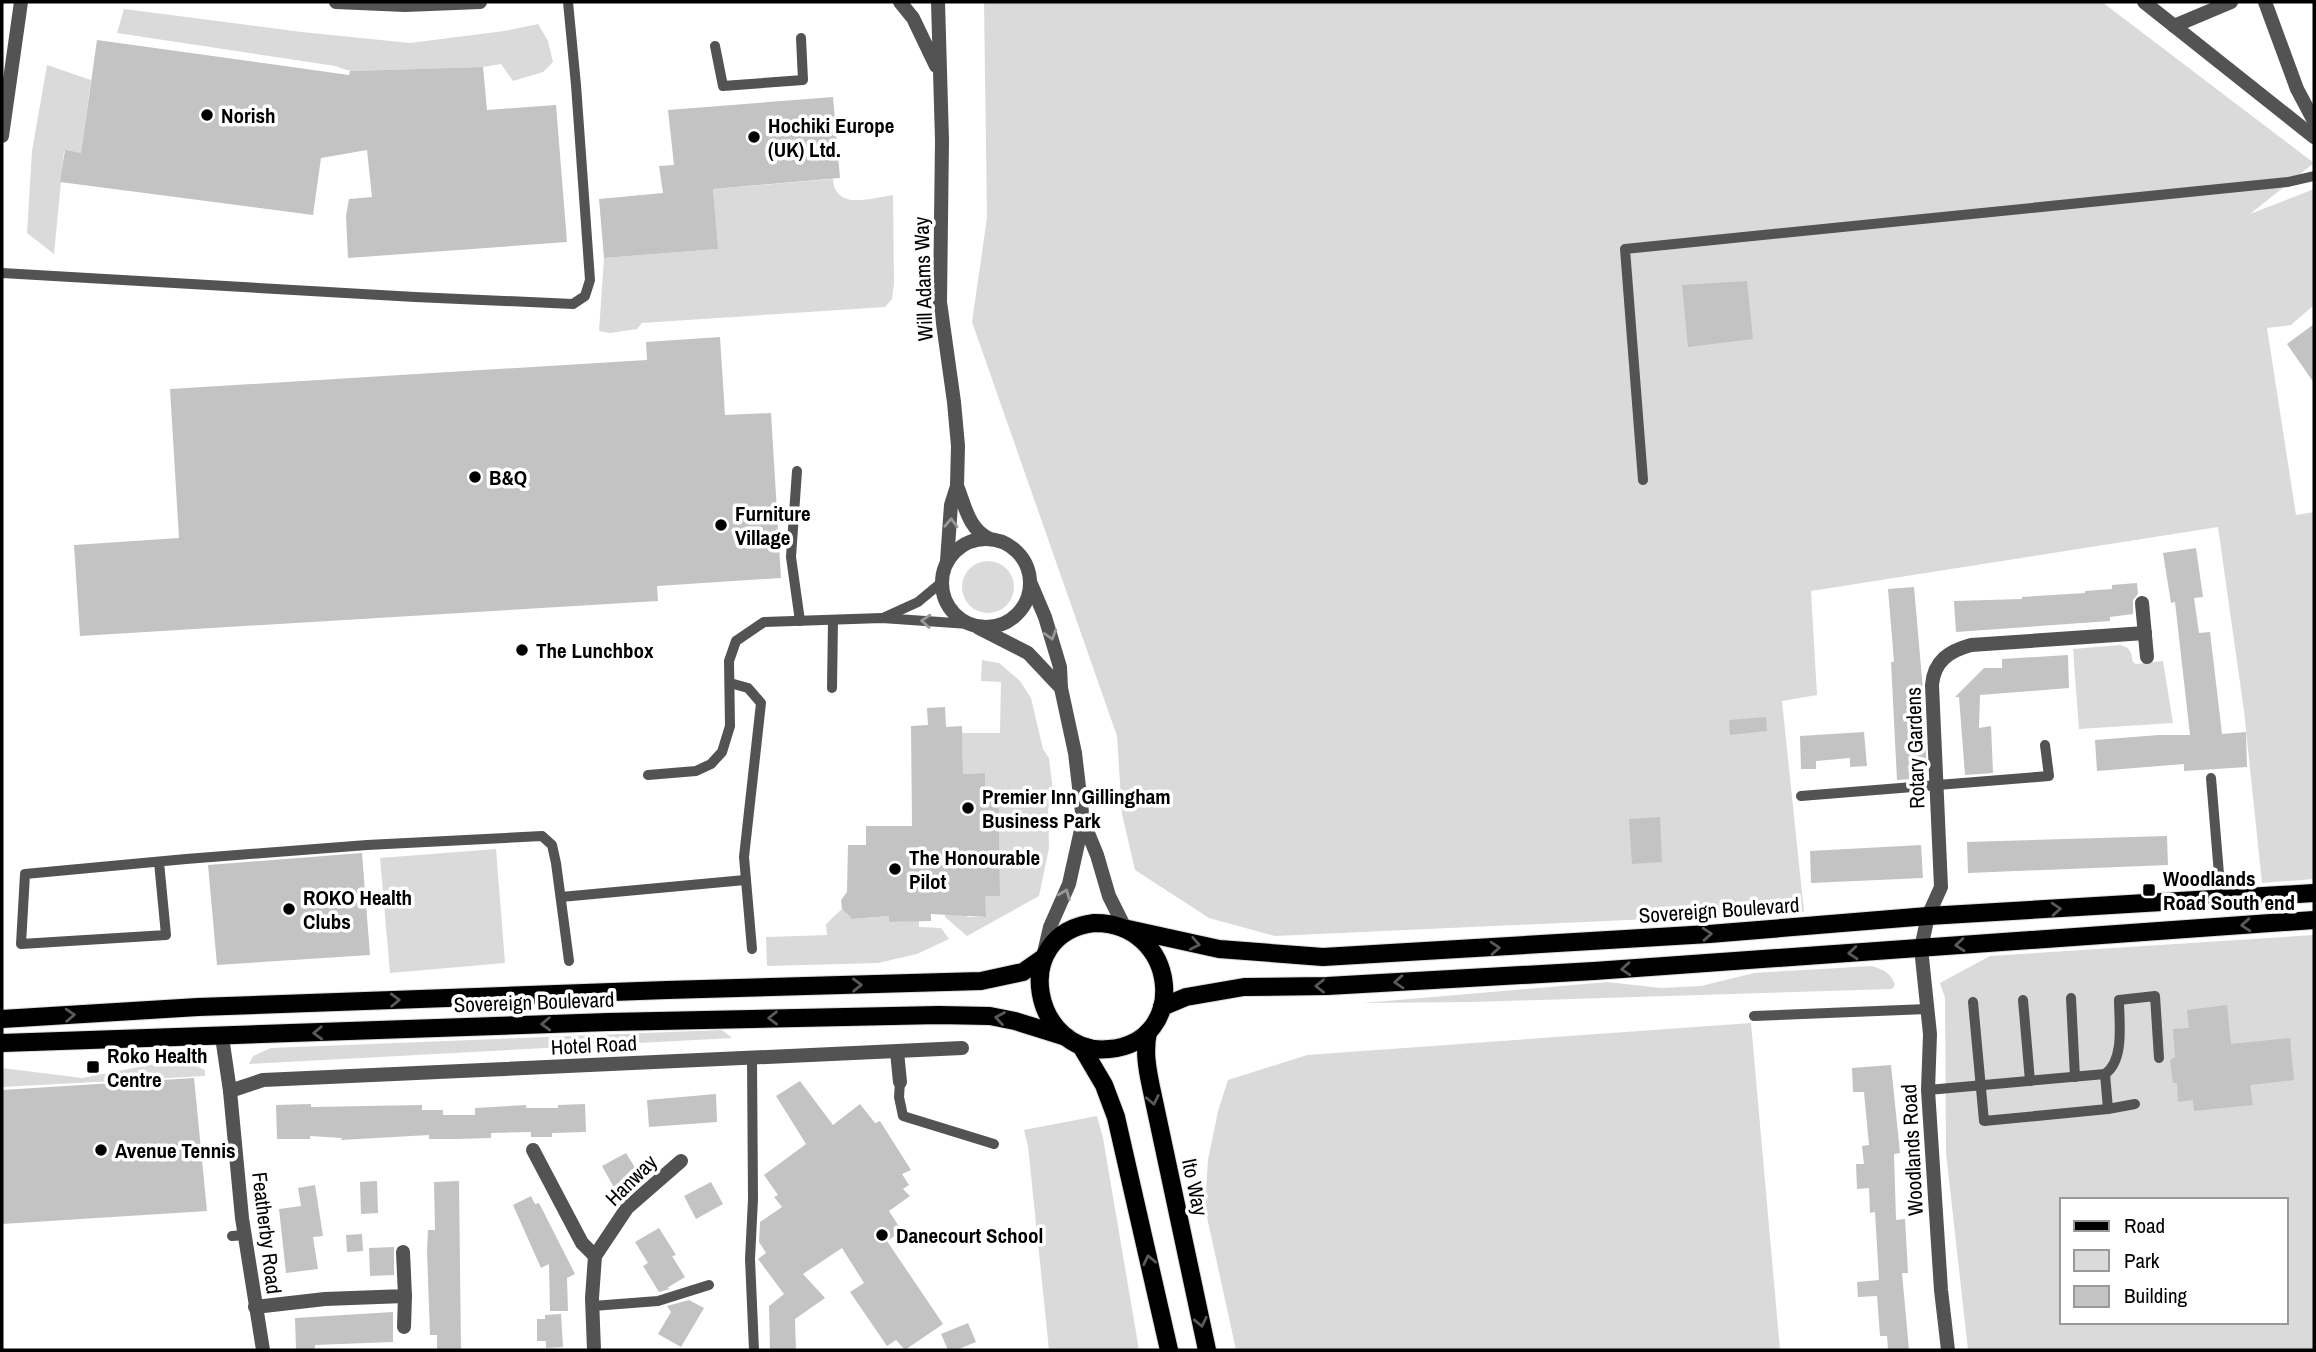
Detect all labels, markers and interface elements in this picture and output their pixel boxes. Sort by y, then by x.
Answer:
place label: Norish [221,101,276,130]
marker: Norish [199,107,215,123]
place label: Hochiki Europe (UK) Ltd. [768,111,894,164]
marker: Hochiki Europe (UK) Ltd. [746,129,762,145]
street label: Will Adams Way [906,216,940,342]
place label: B&Q [489,463,527,492]
marker: B&Q [467,469,483,485]
place label: Furniture Village [735,499,811,552]
marker: Furniture Village [713,517,729,533]
one-way arrow [943,517,958,528]
one-way arrow [920,614,931,629]
one-way arrow [1043,628,1057,641]
place label: The Lunchbox [536,636,654,665]
marker: The Lunchbox [514,642,530,658]
street label: Rotary Gardens [1898,687,1932,809]
place label: Premier Inn Gillingham Business Park [982,782,1171,835]
marker: Premier Inn Gillingham Business Park [960,800,976,816]
place label: The Honourable Pilot [909,843,1040,896]
marker: The Honourable Pilot [887,861,903,877]
place label: Woodlands Road South end [2163,864,2295,917]
marker: Woodlands Road South end [2141,882,2157,898]
place label: ROKO Health Clubs [303,883,412,936]
one-way arrow [1056,889,1070,901]
street label: Sovereign Boulevard [1638,890,1800,930]
marker: ROKO Health Clubs [281,901,297,917]
one-way arrow [2051,902,2062,917]
one-way arrow [2240,917,2251,932]
one-way arrow [1701,927,1712,942]
one-way arrow [1189,936,1201,951]
one-way arrow [1954,937,1965,952]
one-way arrow [1489,940,1500,955]
one-way arrow [1847,945,1858,960]
one-way arrow [1620,961,1631,976]
one-way arrow [1393,974,1404,989]
one-way arrow [853,977,863,993]
one-way arrow [1314,978,1324,994]
street label: Sovereign Boulevard [453,985,615,1019]
one-way arrow [390,993,401,1008]
one-way arrow [65,1007,76,1022]
one-way arrow [767,1010,778,1026]
one-way arrow [994,1012,1006,1027]
one-way arrow [540,1017,551,1032]
one-way arrow [312,1026,323,1041]
street label: Hotel Road [550,1028,638,1062]
place label: Roko Health Centre [107,1041,207,1094]
marker: Roko Health Centre [85,1059,101,1075]
street label: Woodlands Road [1894,1083,1930,1217]
one-way arrow [1145,1093,1160,1105]
place label: Avenue Tennis [115,1136,236,1165]
marker: Avenue Tennis [93,1142,109,1158]
street label: Hanway [599,1147,664,1212]
street label: Ito Way [1175,1156,1215,1219]
street label: Featherby Road [245,1170,289,1296]
legend [2060,1198,2288,1324]
text: Road [2124,1211,2165,1240]
place label: Danecourt School [896,1221,1043,1250]
marker: Danecourt School [874,1227,890,1243]
text: Park [2124,1246,2160,1275]
one-way arrow [1143,1254,1158,1266]
text: Building [2124,1281,2188,1310]
one-way arrow [1192,1316,1207,1328]

